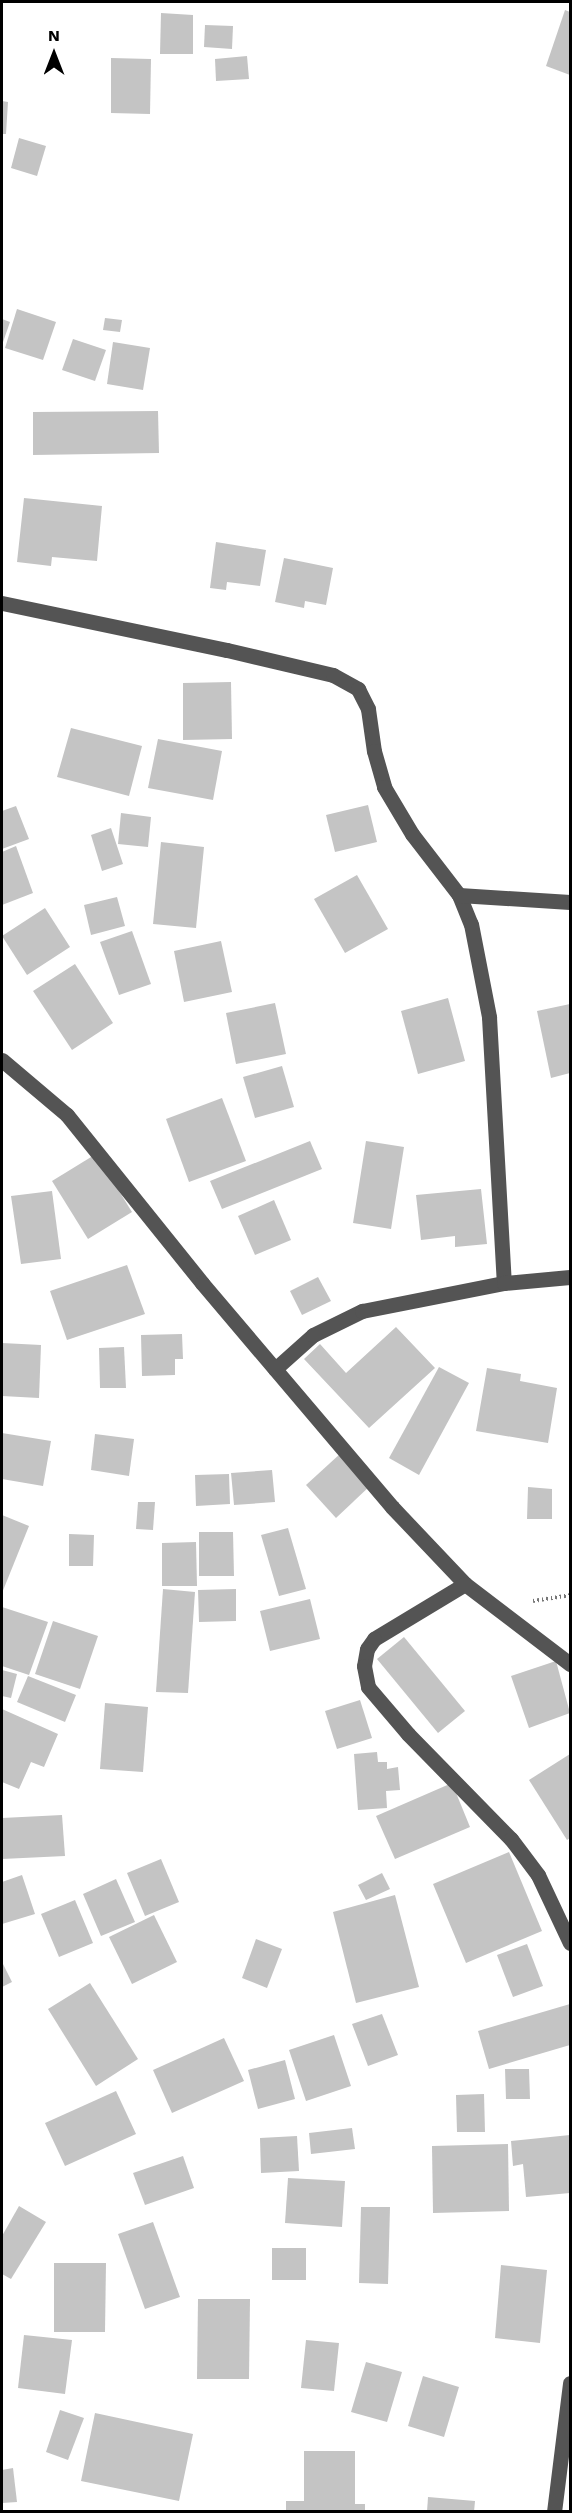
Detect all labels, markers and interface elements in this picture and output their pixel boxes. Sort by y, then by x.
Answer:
north arrow [24,24,84,84]
text: N [48,26,60,45]

